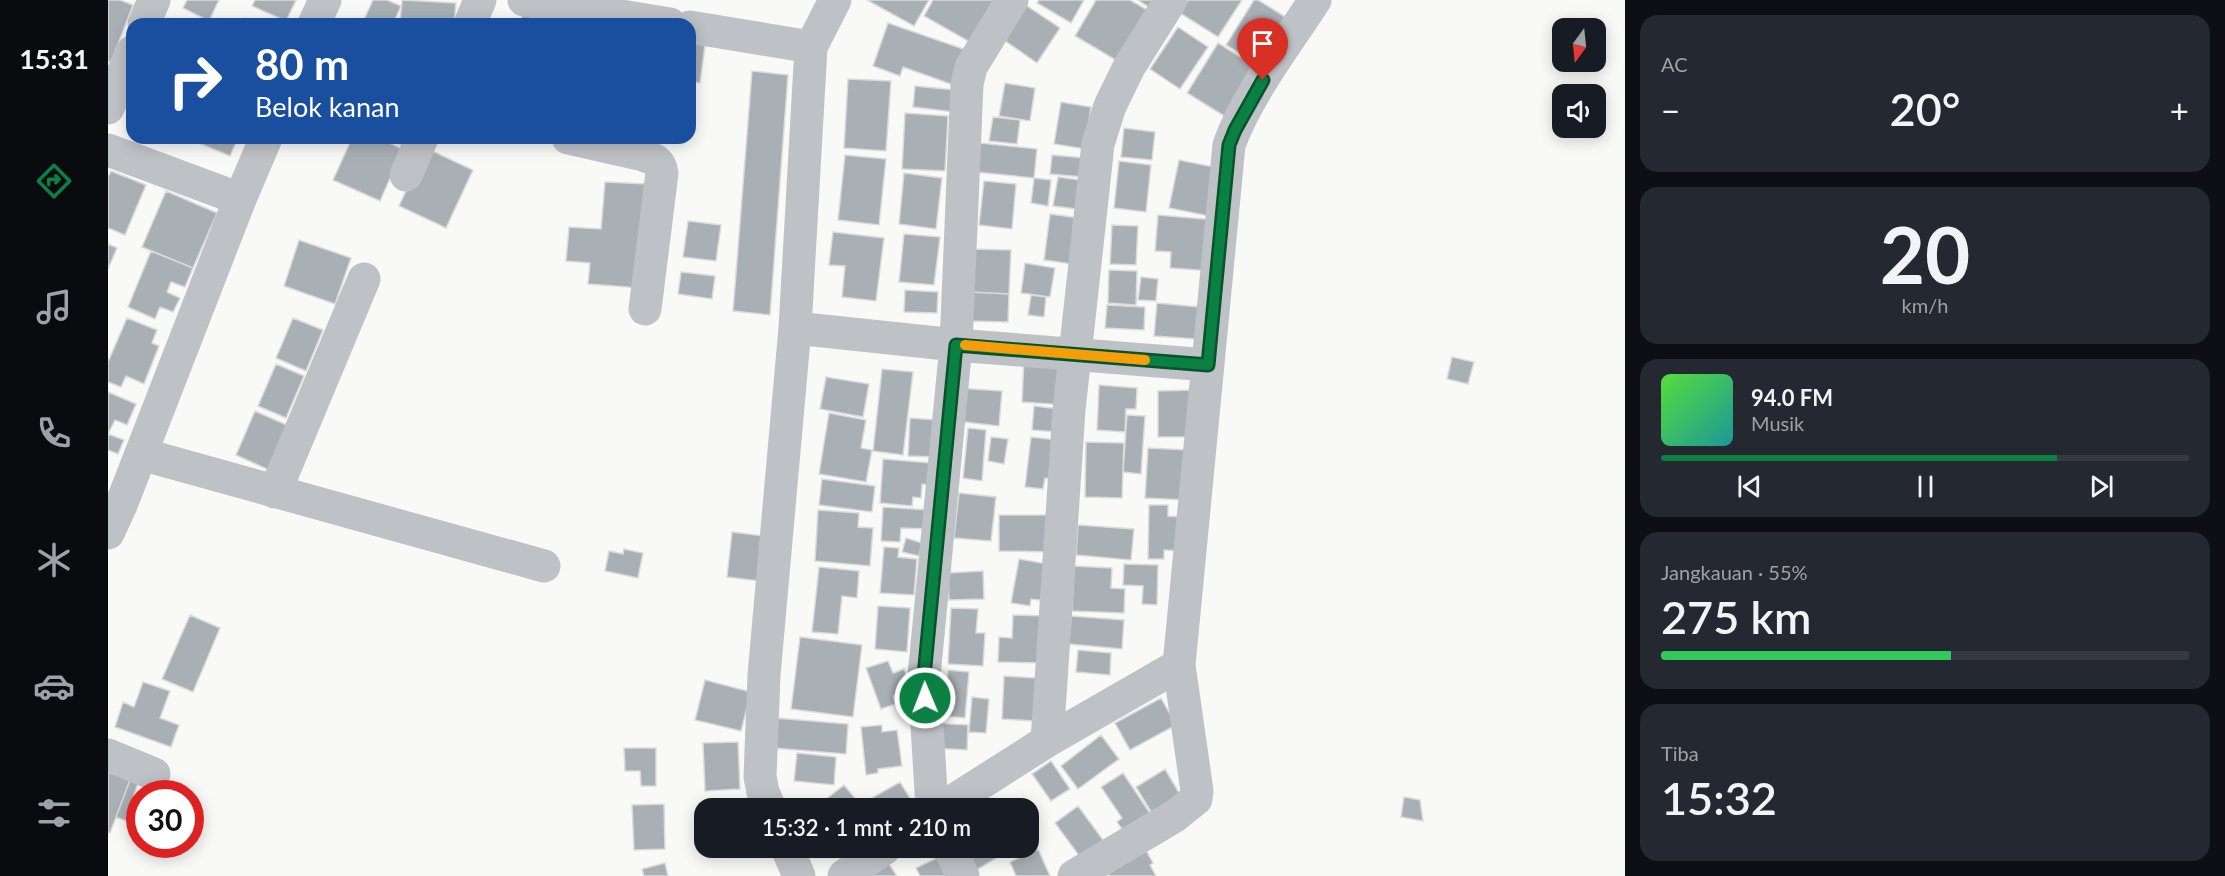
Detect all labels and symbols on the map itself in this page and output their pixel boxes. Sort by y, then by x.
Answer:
pin [1237,18,1288,80]
north arrow [1552,18,1606,72]
position arrow [893,666,957,730]
speed limit sign: 30 [126,780,204,858]

